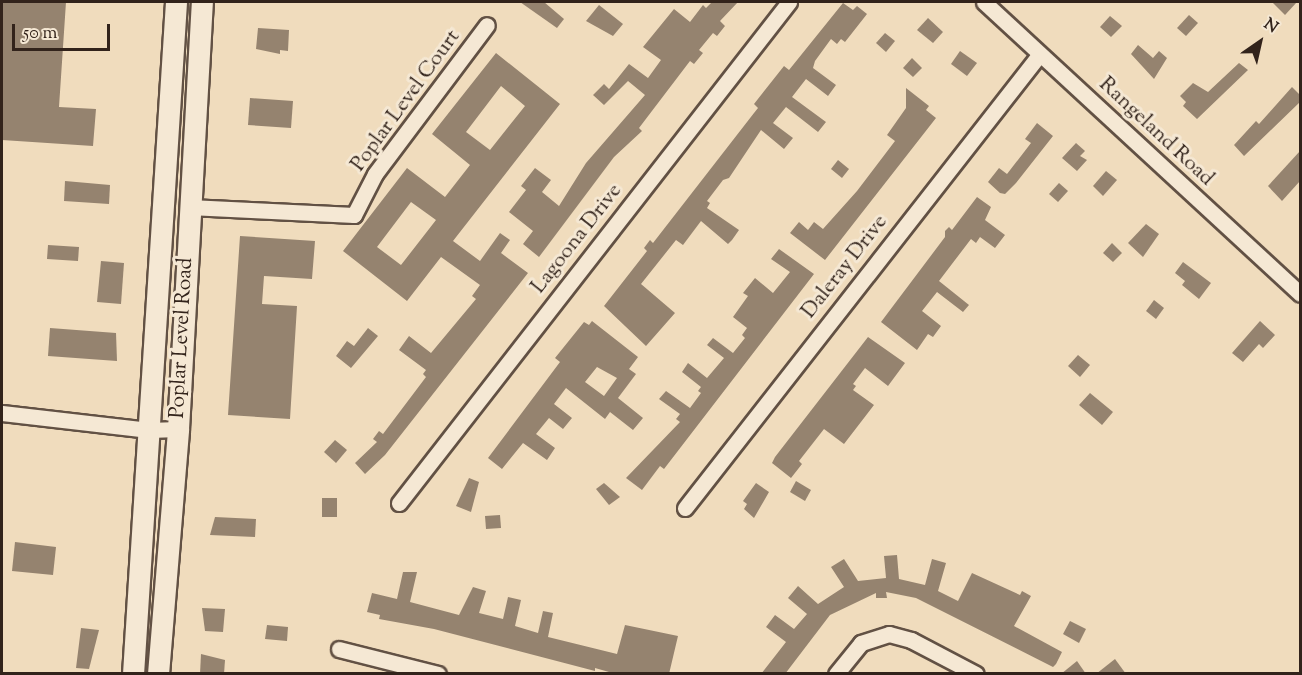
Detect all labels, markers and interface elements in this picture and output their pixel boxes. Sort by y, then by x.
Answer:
scale bar [15,12,112,50]
north arrow [1230,12,1290,72]
text: N [1259,14,1282,40]
text: 50 m [23,21,57,47]
street label: Poplar Level Court [346,25,466,177]
street label: Rangeland Road [1093,72,1219,192]
street label: Lagoona Drive [526,179,628,299]
street label: Daleray Drive [797,210,893,324]
street label: Poplar Level Road [165,257,199,419]

